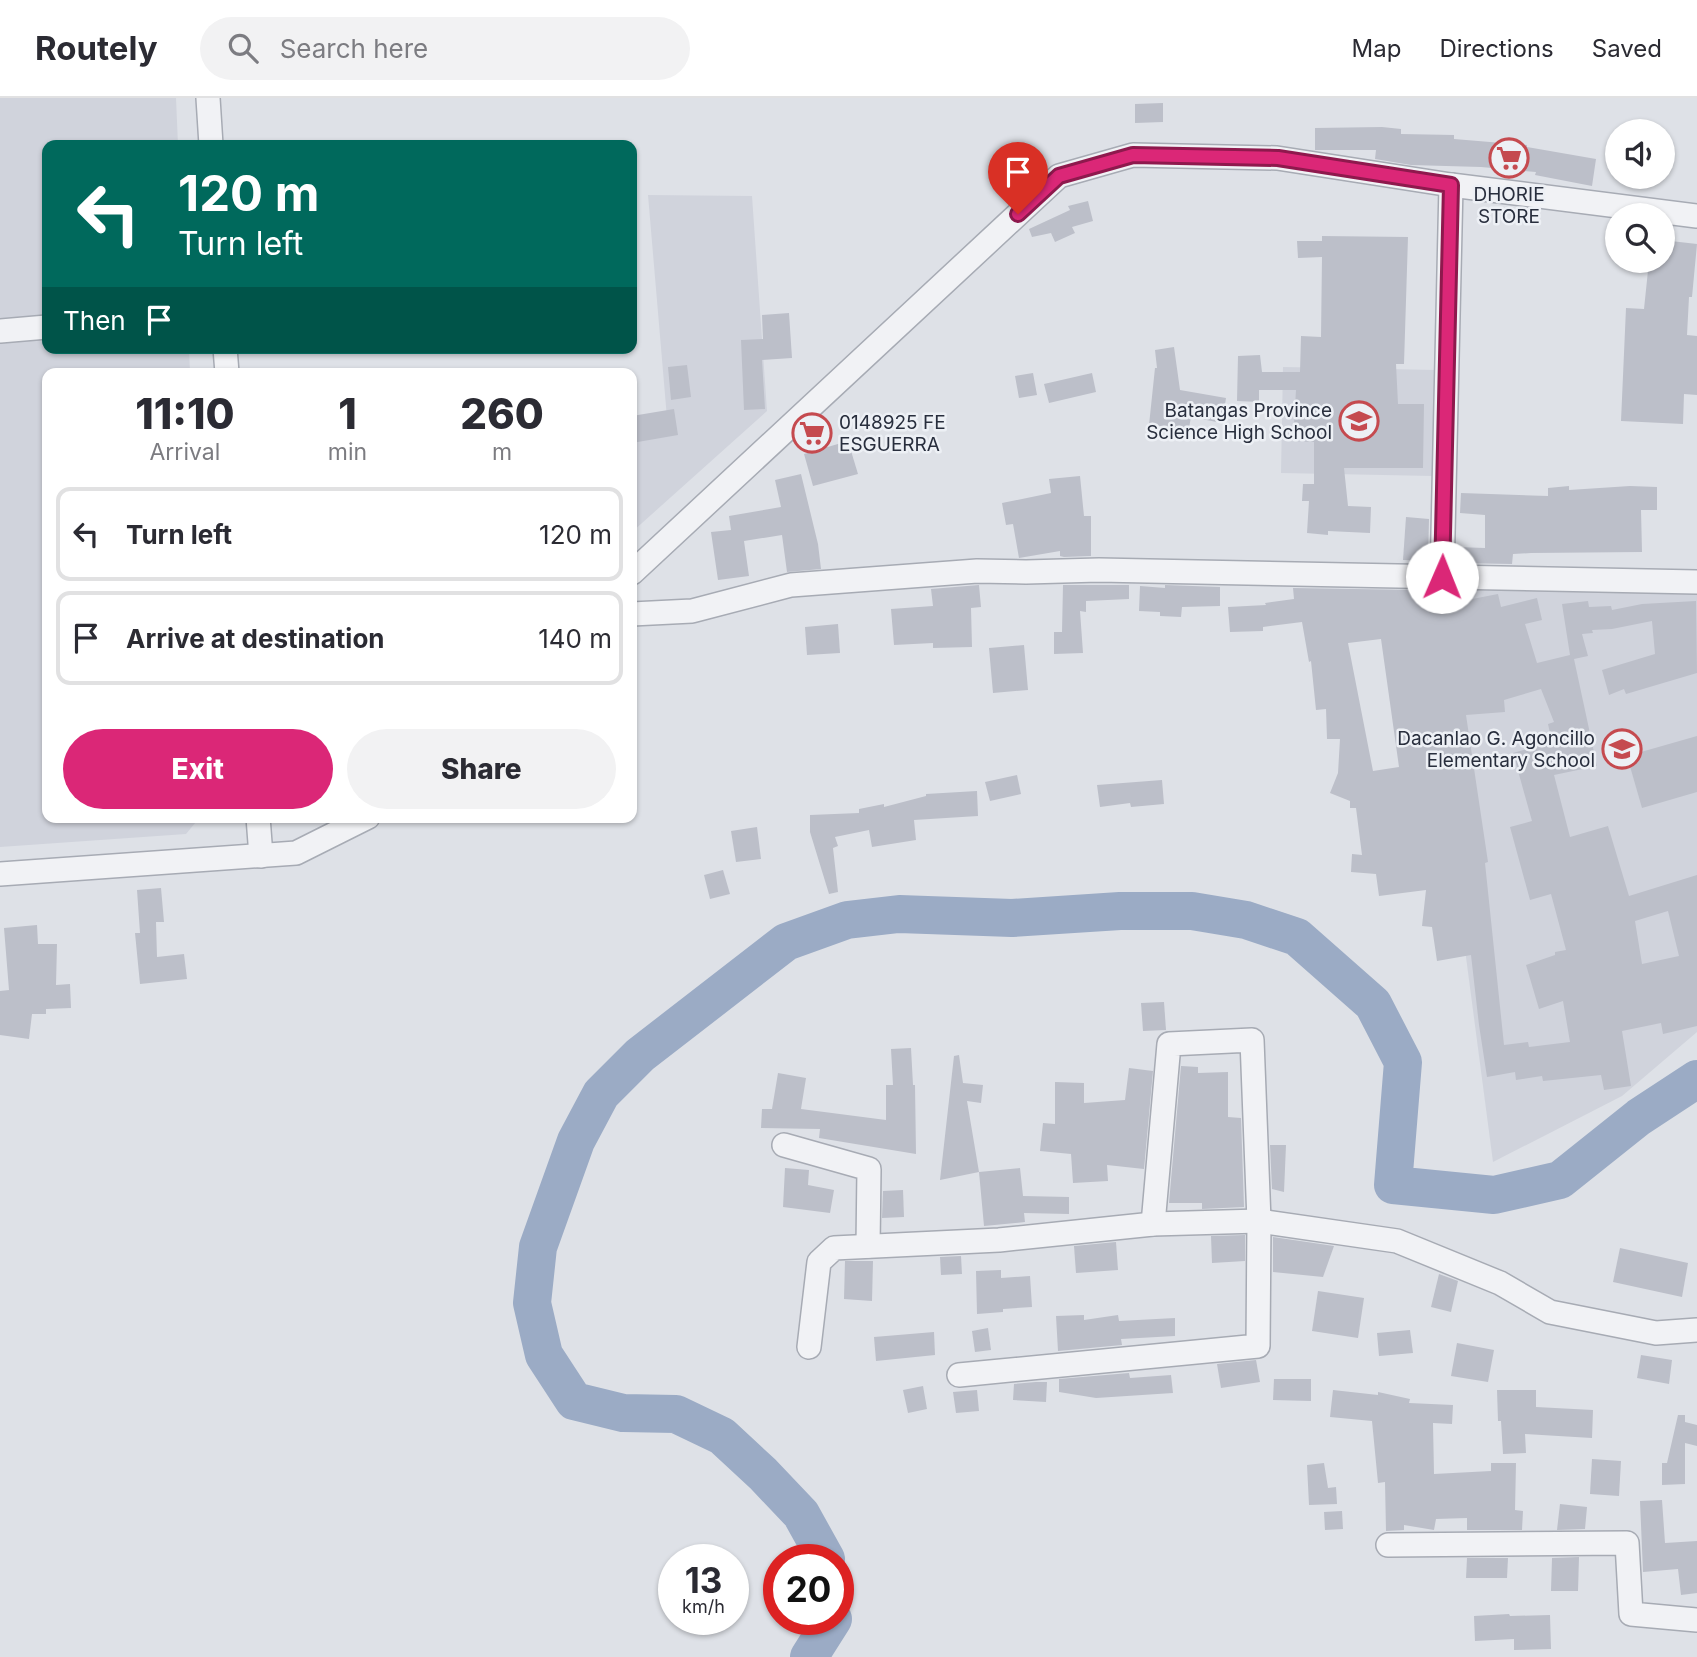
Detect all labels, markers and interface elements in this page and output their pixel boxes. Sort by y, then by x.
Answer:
search box [200,17,690,80]
text: Routely [35,28,158,68]
icon: search [224,29,262,67]
text: Search here [280,33,428,64]
text: Map [1352,34,1401,63]
text: Directions [1439,34,1554,63]
text: Saved [1592,34,1662,63]
map controls [1605,119,1675,273]
button: sound [1605,119,1675,189]
supermarket icon: DHORIE STORE [1488,137,1530,179]
pin [988,142,1048,214]
icon: arrive [999,153,1037,191]
text: 120 m [178,164,319,223]
icon: left [63,168,154,259]
place label: DHORIE STORE [1473,183,1545,228]
button: search [1605,203,1675,273]
text: Turn left [178,224,303,263]
icon: arrive [140,301,178,339]
text: Then [63,305,126,336]
text: 11:10 [135,388,235,439]
text: 1 [338,388,357,439]
text: 260 [460,388,544,439]
place label: Batangas Province Science High School [1146,399,1332,444]
school or university icon: Batangas Province Science High School [1338,400,1380,442]
place label: 0148925 FE ESGUERRA [839,411,946,456]
supermarket icon: 0148925 FE ESGUERRA [791,412,833,454]
text: Arrival [149,438,220,466]
text: min [328,438,367,466]
text: m [492,438,512,466]
icon: left [67,515,105,553]
text: Turn left [126,519,232,550]
text: 120 m [539,519,612,550]
position arrow [1405,540,1479,614]
icon: arrive [67,619,105,657]
text: Arrive at destination [126,623,385,654]
text: 140 m [538,623,612,654]
place label: Dacanlao G. Agoncillo Elementary School [1397,727,1595,772]
school or university icon: Dacanlao G. Agoncillo Elementary School [1601,728,1643,770]
button: Exit [63,729,333,809]
button: Share [347,729,616,809]
speed limit sign: 20 [763,1544,854,1635]
text: 13 [685,1559,722,1601]
text: km/h [682,1596,725,1617]

